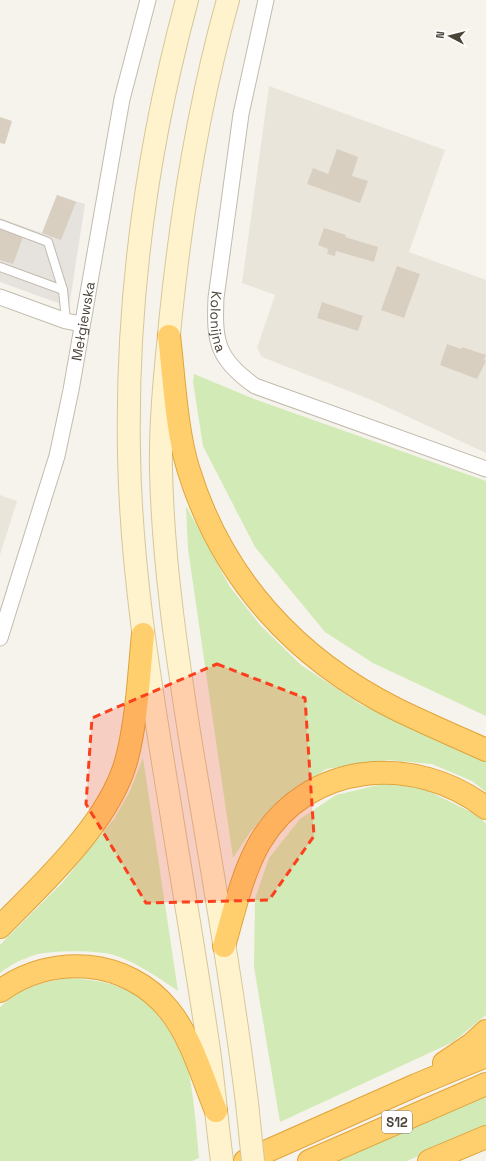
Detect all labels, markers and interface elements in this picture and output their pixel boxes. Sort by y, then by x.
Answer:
north arrow [430,16,470,56]
text: N [433,30,447,39]
street label: Mełgiewska [67,280,99,362]
street label: Kolonijna [207,290,230,355]
road number: S12 [382,1111,412,1133]

